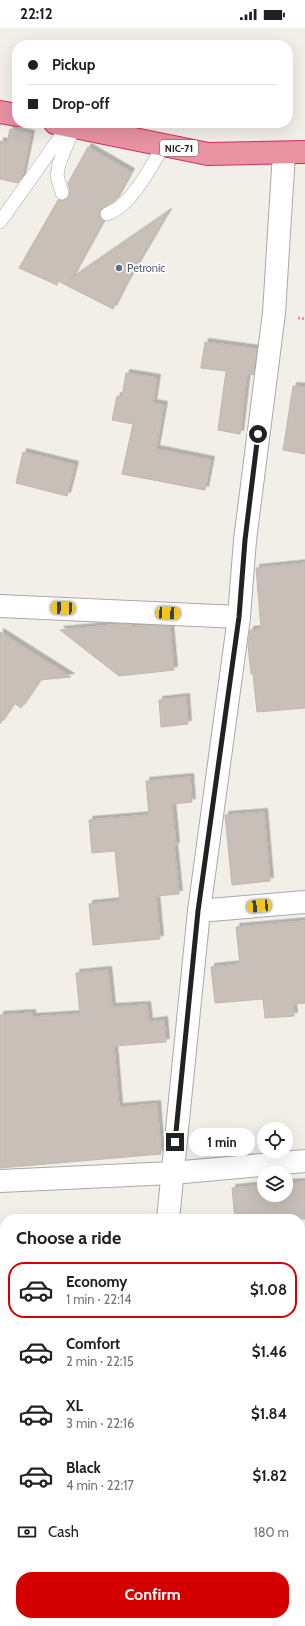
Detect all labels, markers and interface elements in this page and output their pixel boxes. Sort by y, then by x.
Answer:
text: 22:12 [20,5,53,23]
text: Pickup [52,56,95,74]
text: Drop-off [52,95,110,113]
road number: NIC-71 [160,140,198,156]
place label: Petronic [127,261,165,275]
marker: Petronic [114,263,124,273]
route start [249,425,267,443]
car [51,602,75,614]
car [156,606,180,620]
car [247,899,271,913]
map controls [257,1122,293,1202]
button: locate [257,1122,293,1158]
callout: 1 min [189,1128,255,1156]
route end [166,1133,184,1151]
text: 1 min [207,1134,237,1150]
button: layers [257,1166,293,1202]
text: Choose a ride [16,1227,121,1249]
icon: car [18,1272,54,1308]
text: Economy [66,1273,127,1291]
text: $1.08 [250,1281,287,1299]
text: 1 min · 22:14 [66,1291,132,1307]
icon: car [18,1334,54,1370]
text: Comfort [66,1335,120,1353]
text: $1.46 [252,1343,287,1361]
text: 2 min · 22:15 [66,1353,134,1369]
icon: car [18,1396,54,1432]
text: XL [66,1397,83,1415]
text: $1.84 [251,1405,287,1423]
text: 3 min · 22:16 [66,1415,134,1431]
icon: car [18,1458,54,1494]
text: Black [66,1459,101,1477]
text: $1.82 [252,1467,287,1485]
text: 4 min · 22:17 [66,1477,134,1493]
icon: cash [16,1521,38,1543]
text: Cash [48,1523,79,1541]
text: 180 m [253,1524,289,1540]
button: Confirm [16,1572,289,1618]

